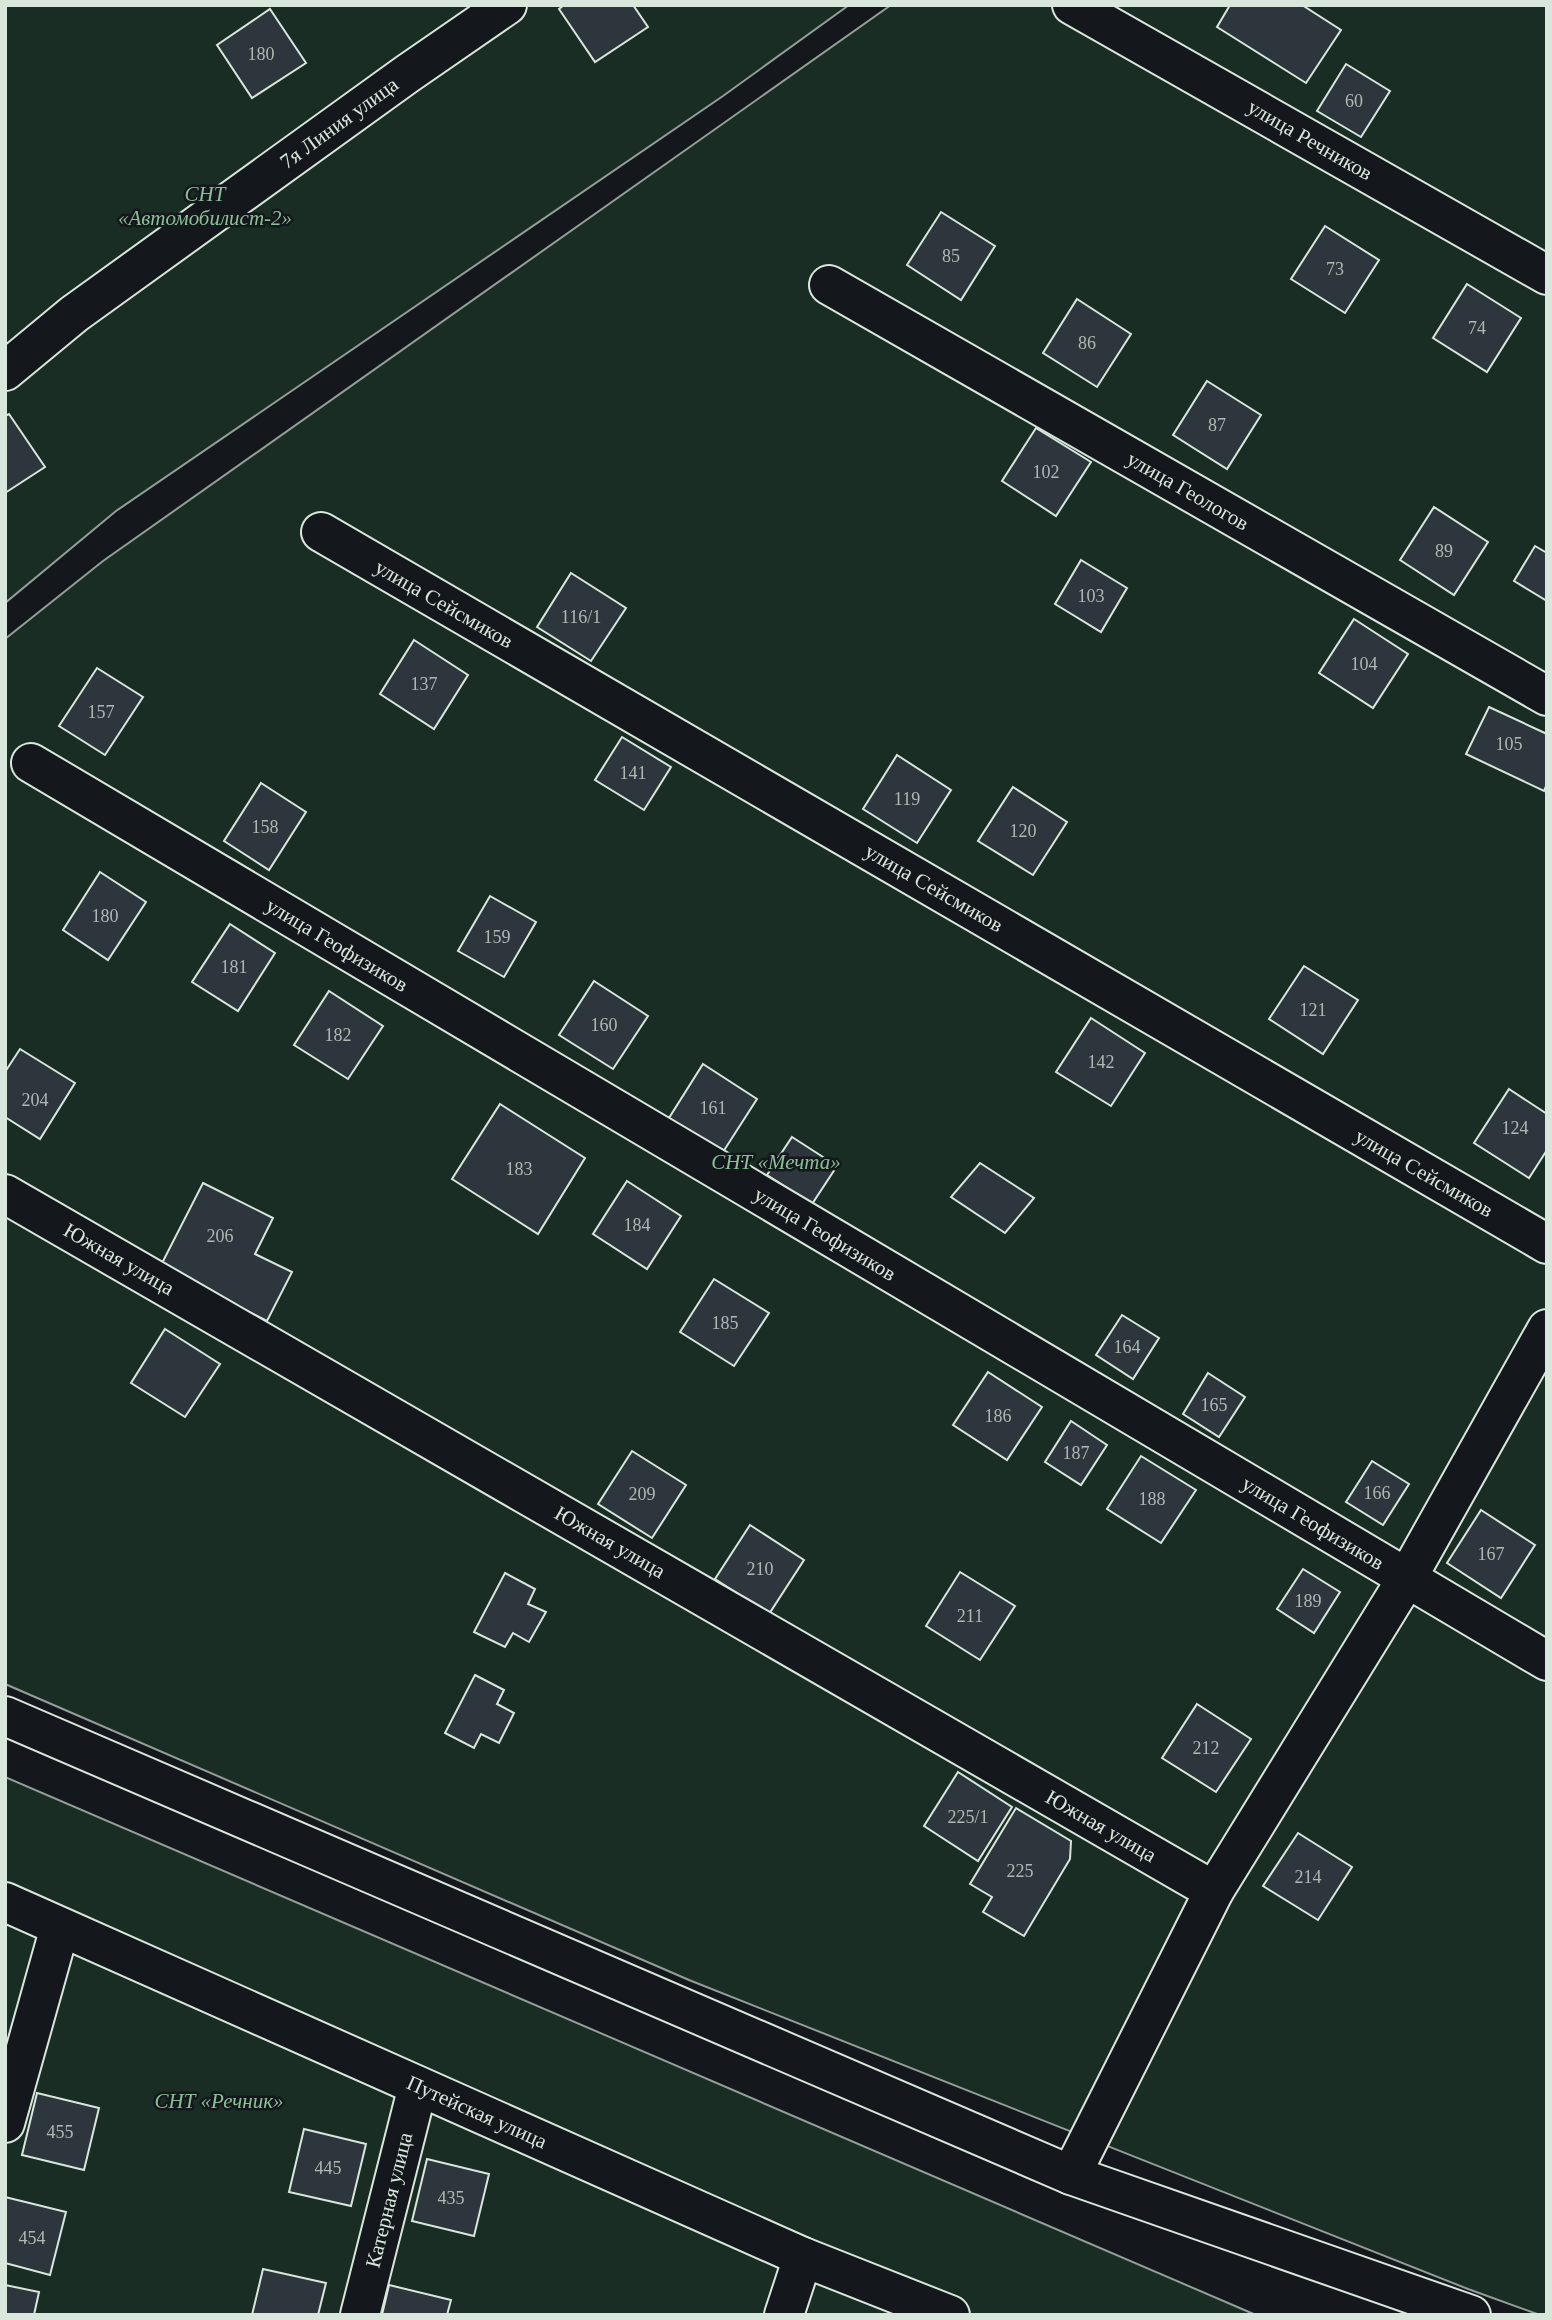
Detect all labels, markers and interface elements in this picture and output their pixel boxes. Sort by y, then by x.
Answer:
house number: 180 [248,44,275,64]
street label: 7я Линия улица [275,72,403,174]
house number: 60 [1345,91,1363,111]
street label: улица Речников [1243,95,1377,185]
park label: СНТ «Автомобилист-2» [118,182,292,230]
house number: 85 [942,246,960,266]
house number: 73 [1326,259,1344,279]
house number: 74 [1468,318,1486,338]
house number: 86 [1078,333,1096,353]
house number: 87 [1208,415,1226,435]
street label: улица Геологов [1123,446,1253,536]
house number: 102 [1033,462,1060,482]
house number: 89 [1435,541,1453,561]
street label: улица Сейсмиков [371,555,517,653]
house number: 103 [1078,586,1105,606]
house number: 116/1 [561,607,601,627]
house number: 104 [1351,654,1378,674]
house number: 137 [411,674,438,694]
house number: 157 [88,702,115,722]
house number: 105 [1496,734,1523,754]
house number: 141 [620,763,647,783]
house number: 119 [894,789,920,809]
house number: 158 [252,817,279,837]
house number: 120 [1010,821,1037,841]
street label: улица Сейсмиков [861,839,1007,937]
street label: улица Геофизиков [262,893,412,997]
house number: 180 [92,906,119,926]
house number: 159 [484,927,511,947]
house number: 181 [221,957,248,977]
house number: 121 [1300,1000,1327,1020]
house number: 160 [591,1015,618,1035]
house number: 182 [325,1025,352,1045]
house number: 142 [1088,1052,1115,1072]
house number: 204 [22,1090,49,1110]
house number: 161 [700,1098,727,1118]
house number: 124 [1502,1118,1529,1138]
street label: улица Сейсмиков [1351,1124,1497,1222]
park label: СНТ «Мечта» [711,1150,841,1174]
house number: 183 [506,1159,533,1179]
street label: улица Геофизиков [750,1182,900,1286]
house number: 184 [624,1215,651,1235]
street label: Южная улица [59,1218,179,1301]
house number: 206 [207,1226,234,1246]
house number: 185 [712,1313,739,1333]
house number: 164 [1114,1337,1141,1357]
house number: 165 [1201,1395,1228,1415]
house number: 186 [985,1406,1012,1426]
house number: 187 [1063,1443,1090,1463]
street label: улица Геофизиков [1238,1471,1388,1575]
house number: 166 [1364,1483,1391,1503]
house number: 209 [629,1484,656,1504]
house number: 188 [1139,1489,1166,1509]
street label: Южная улица [550,1501,670,1584]
house number: 167 [1478,1544,1505,1564]
house number: 210 [747,1559,774,1579]
house number: 189 [1295,1591,1322,1611]
house number: 211 [957,1606,983,1626]
house number: 212 [1193,1738,1220,1758]
street label: Южная улица [1041,1785,1161,1868]
house number: 225/1 [947,1807,989,1827]
house number: 225 [1007,1861,1034,1881]
house number: 214 [1295,1867,1322,1887]
street label: Путейская улица [403,2070,551,2154]
park label: СНТ «Речник» [155,2089,283,2113]
house number: 455 [47,2122,74,2142]
street label: Катерная улица [361,2129,418,2270]
house number: 445 [315,2158,342,2178]
house number: 435 [438,2188,465,2208]
house number: 454 [19,2228,46,2248]

